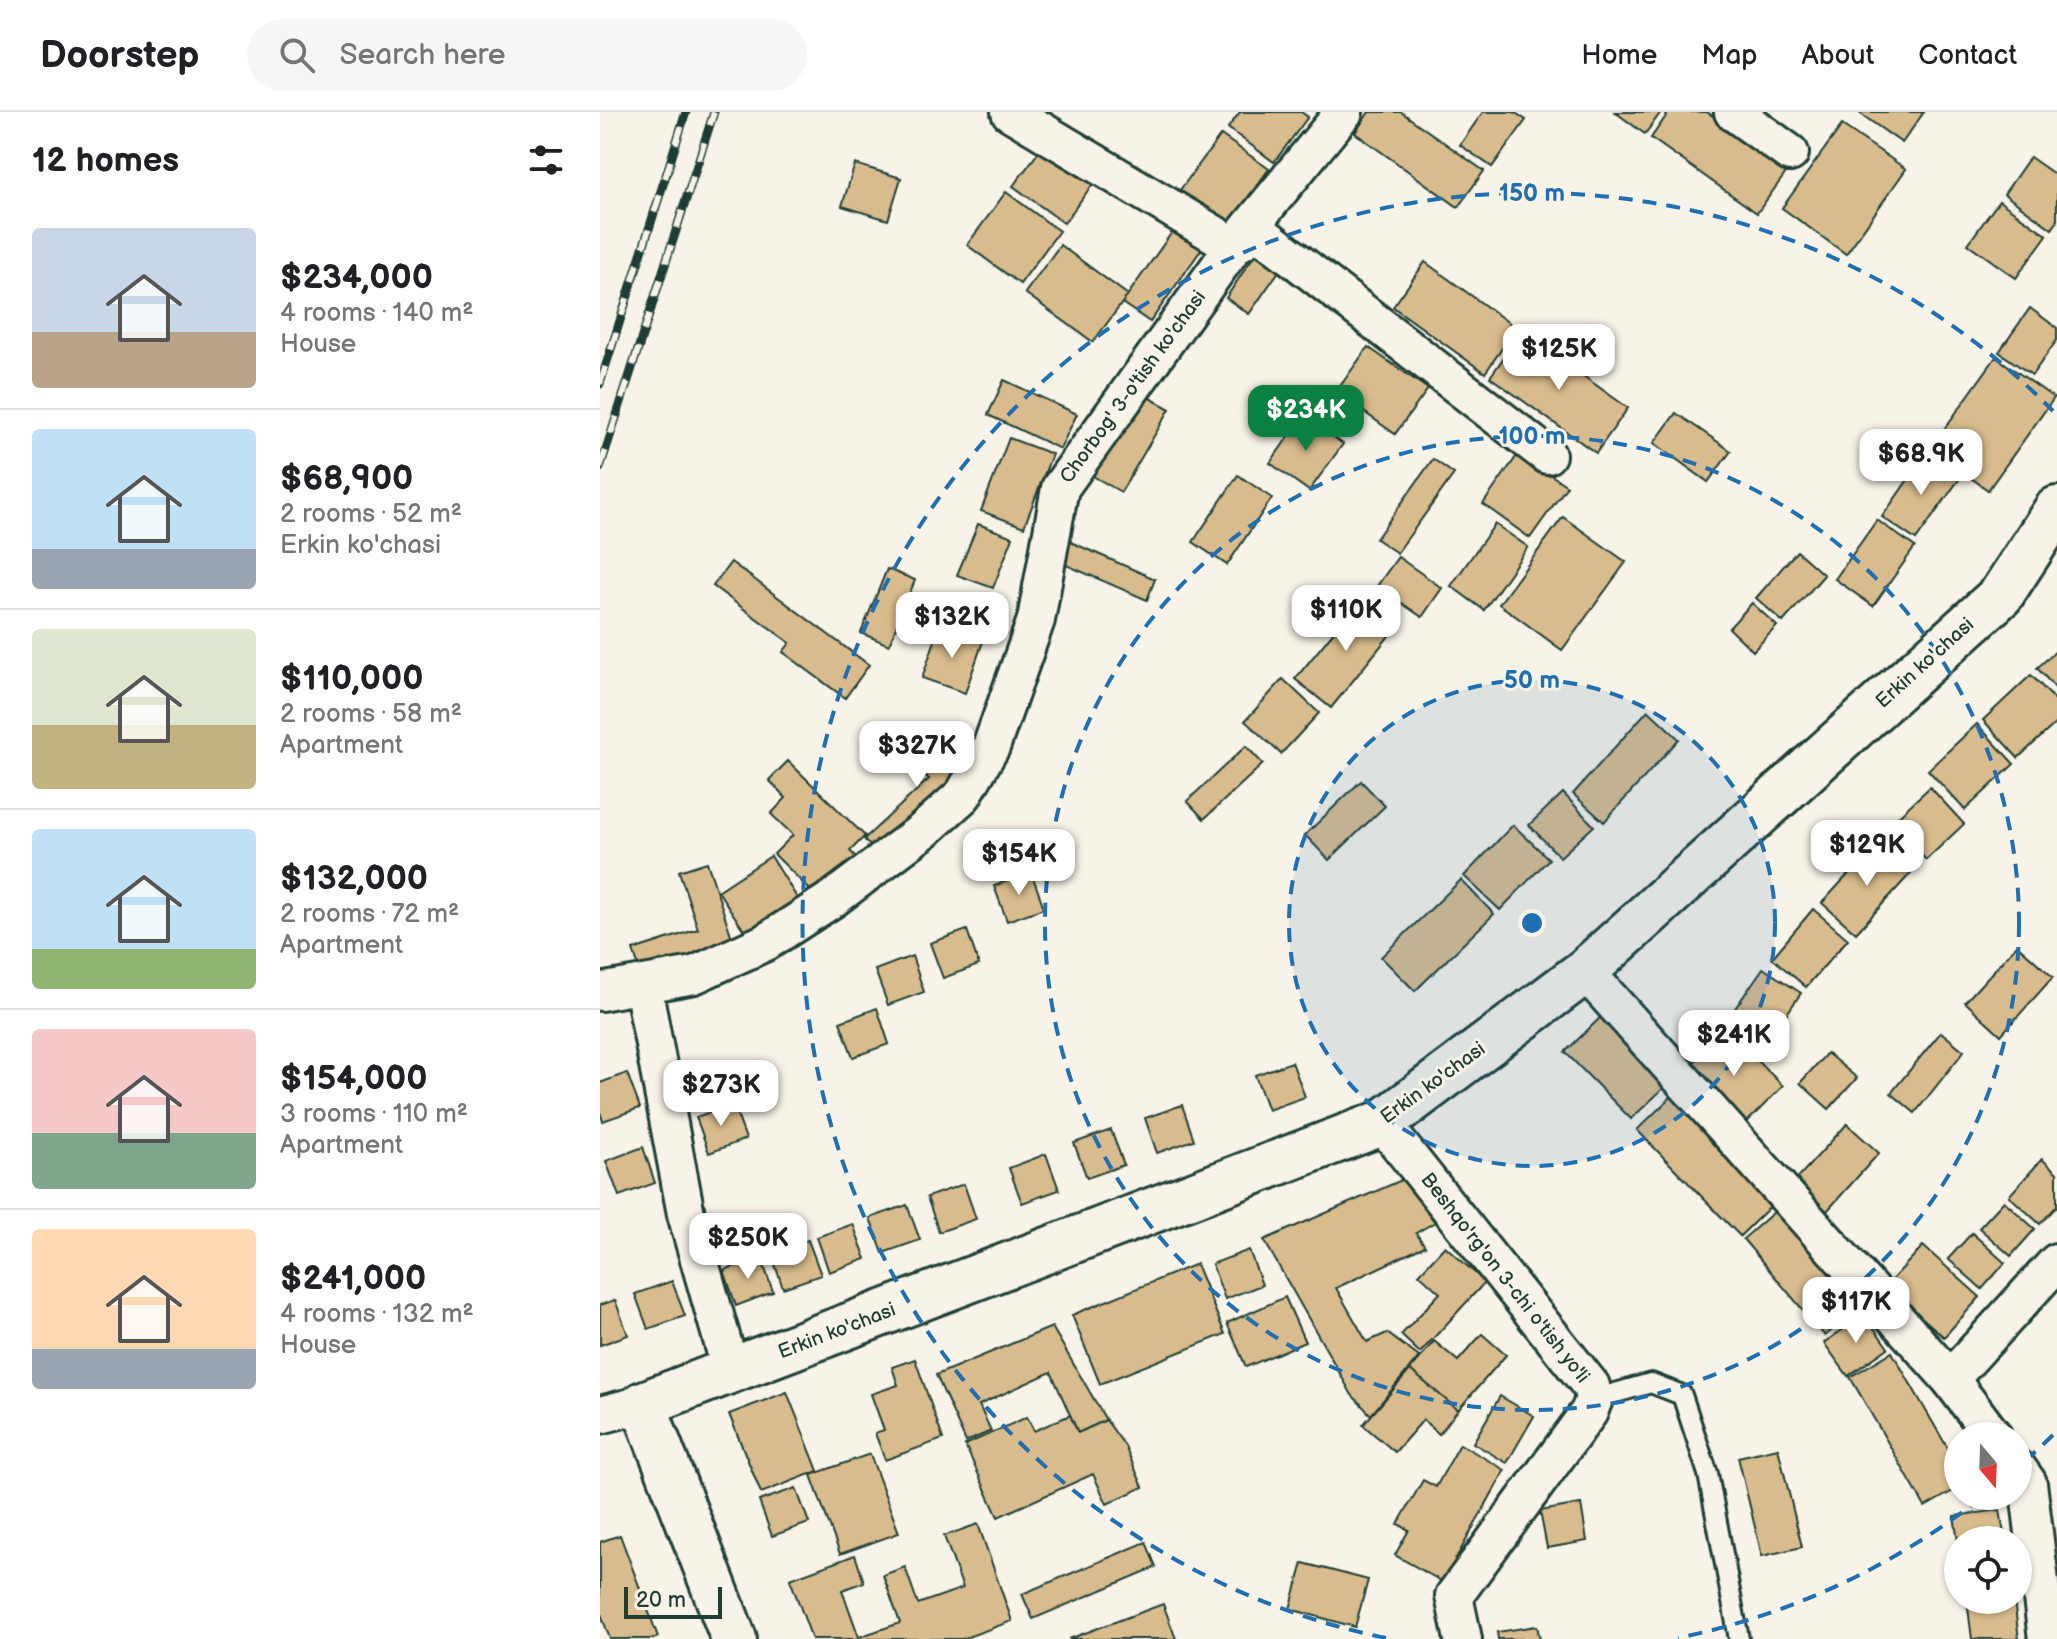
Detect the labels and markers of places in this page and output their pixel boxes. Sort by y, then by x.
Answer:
pin: $125K [1503,324,1615,392]
pin: $234K [1250,385,1362,453]
pin: $68.9K [1856,429,1986,497]
pin: $110K [1290,585,1402,653]
pin: $132K [896,592,1008,660]
pin: $327K [861,721,973,789]
pin: $129K [1811,820,1923,888]
pin: $154K [963,829,1075,897]
centre of rings [1518,909,1546,937]
pin: $241K [1678,1010,1790,1078]
pin: $273K [665,1060,777,1128]
pin: $250K [692,1213,804,1281]
pin: $117K [1800,1277,1912,1345]

